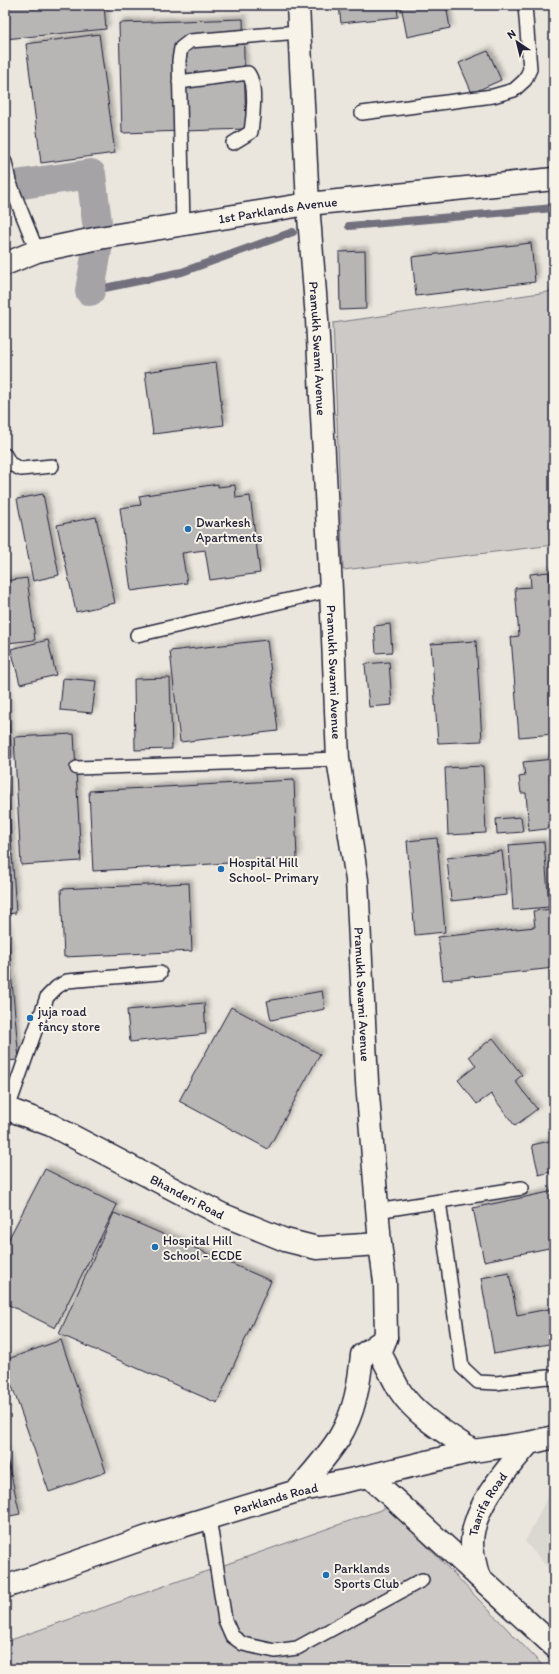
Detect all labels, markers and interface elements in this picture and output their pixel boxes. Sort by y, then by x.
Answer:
north arrow [497,22,537,62]
text: N [505,27,518,42]
street label: 1st Parklands Avenue [217,194,338,226]
street label: Pramukh Swami Avenue [307,281,329,416]
place label: Dwarkesh Apartments [196,515,263,545]
marker: Dwarkesh Apartments [183,524,193,534]
street label: Pramukh Swami Avenue [324,604,345,739]
place label: Hospital Hill School- Primary [229,855,319,885]
marker: Hospital Hill School- Primary [216,864,226,874]
street label: Pramukh Swami Avenue [352,927,373,1062]
place label: juja road fancy store [37,1004,100,1034]
marker: juja road fancy store [25,1013,35,1023]
street label: Bhanderi Road [148,1171,227,1222]
place label: Hospital Hill School - ECDE [163,1233,242,1263]
marker: Hospital Hill School - ECDE [150,1242,160,1252]
street label: Taarifa Road [465,1469,510,1537]
street label: Parklands Road [232,1479,319,1517]
place label: Parklands Sports Club [334,1561,400,1591]
marker: Parklands Sports Club [321,1570,331,1580]

